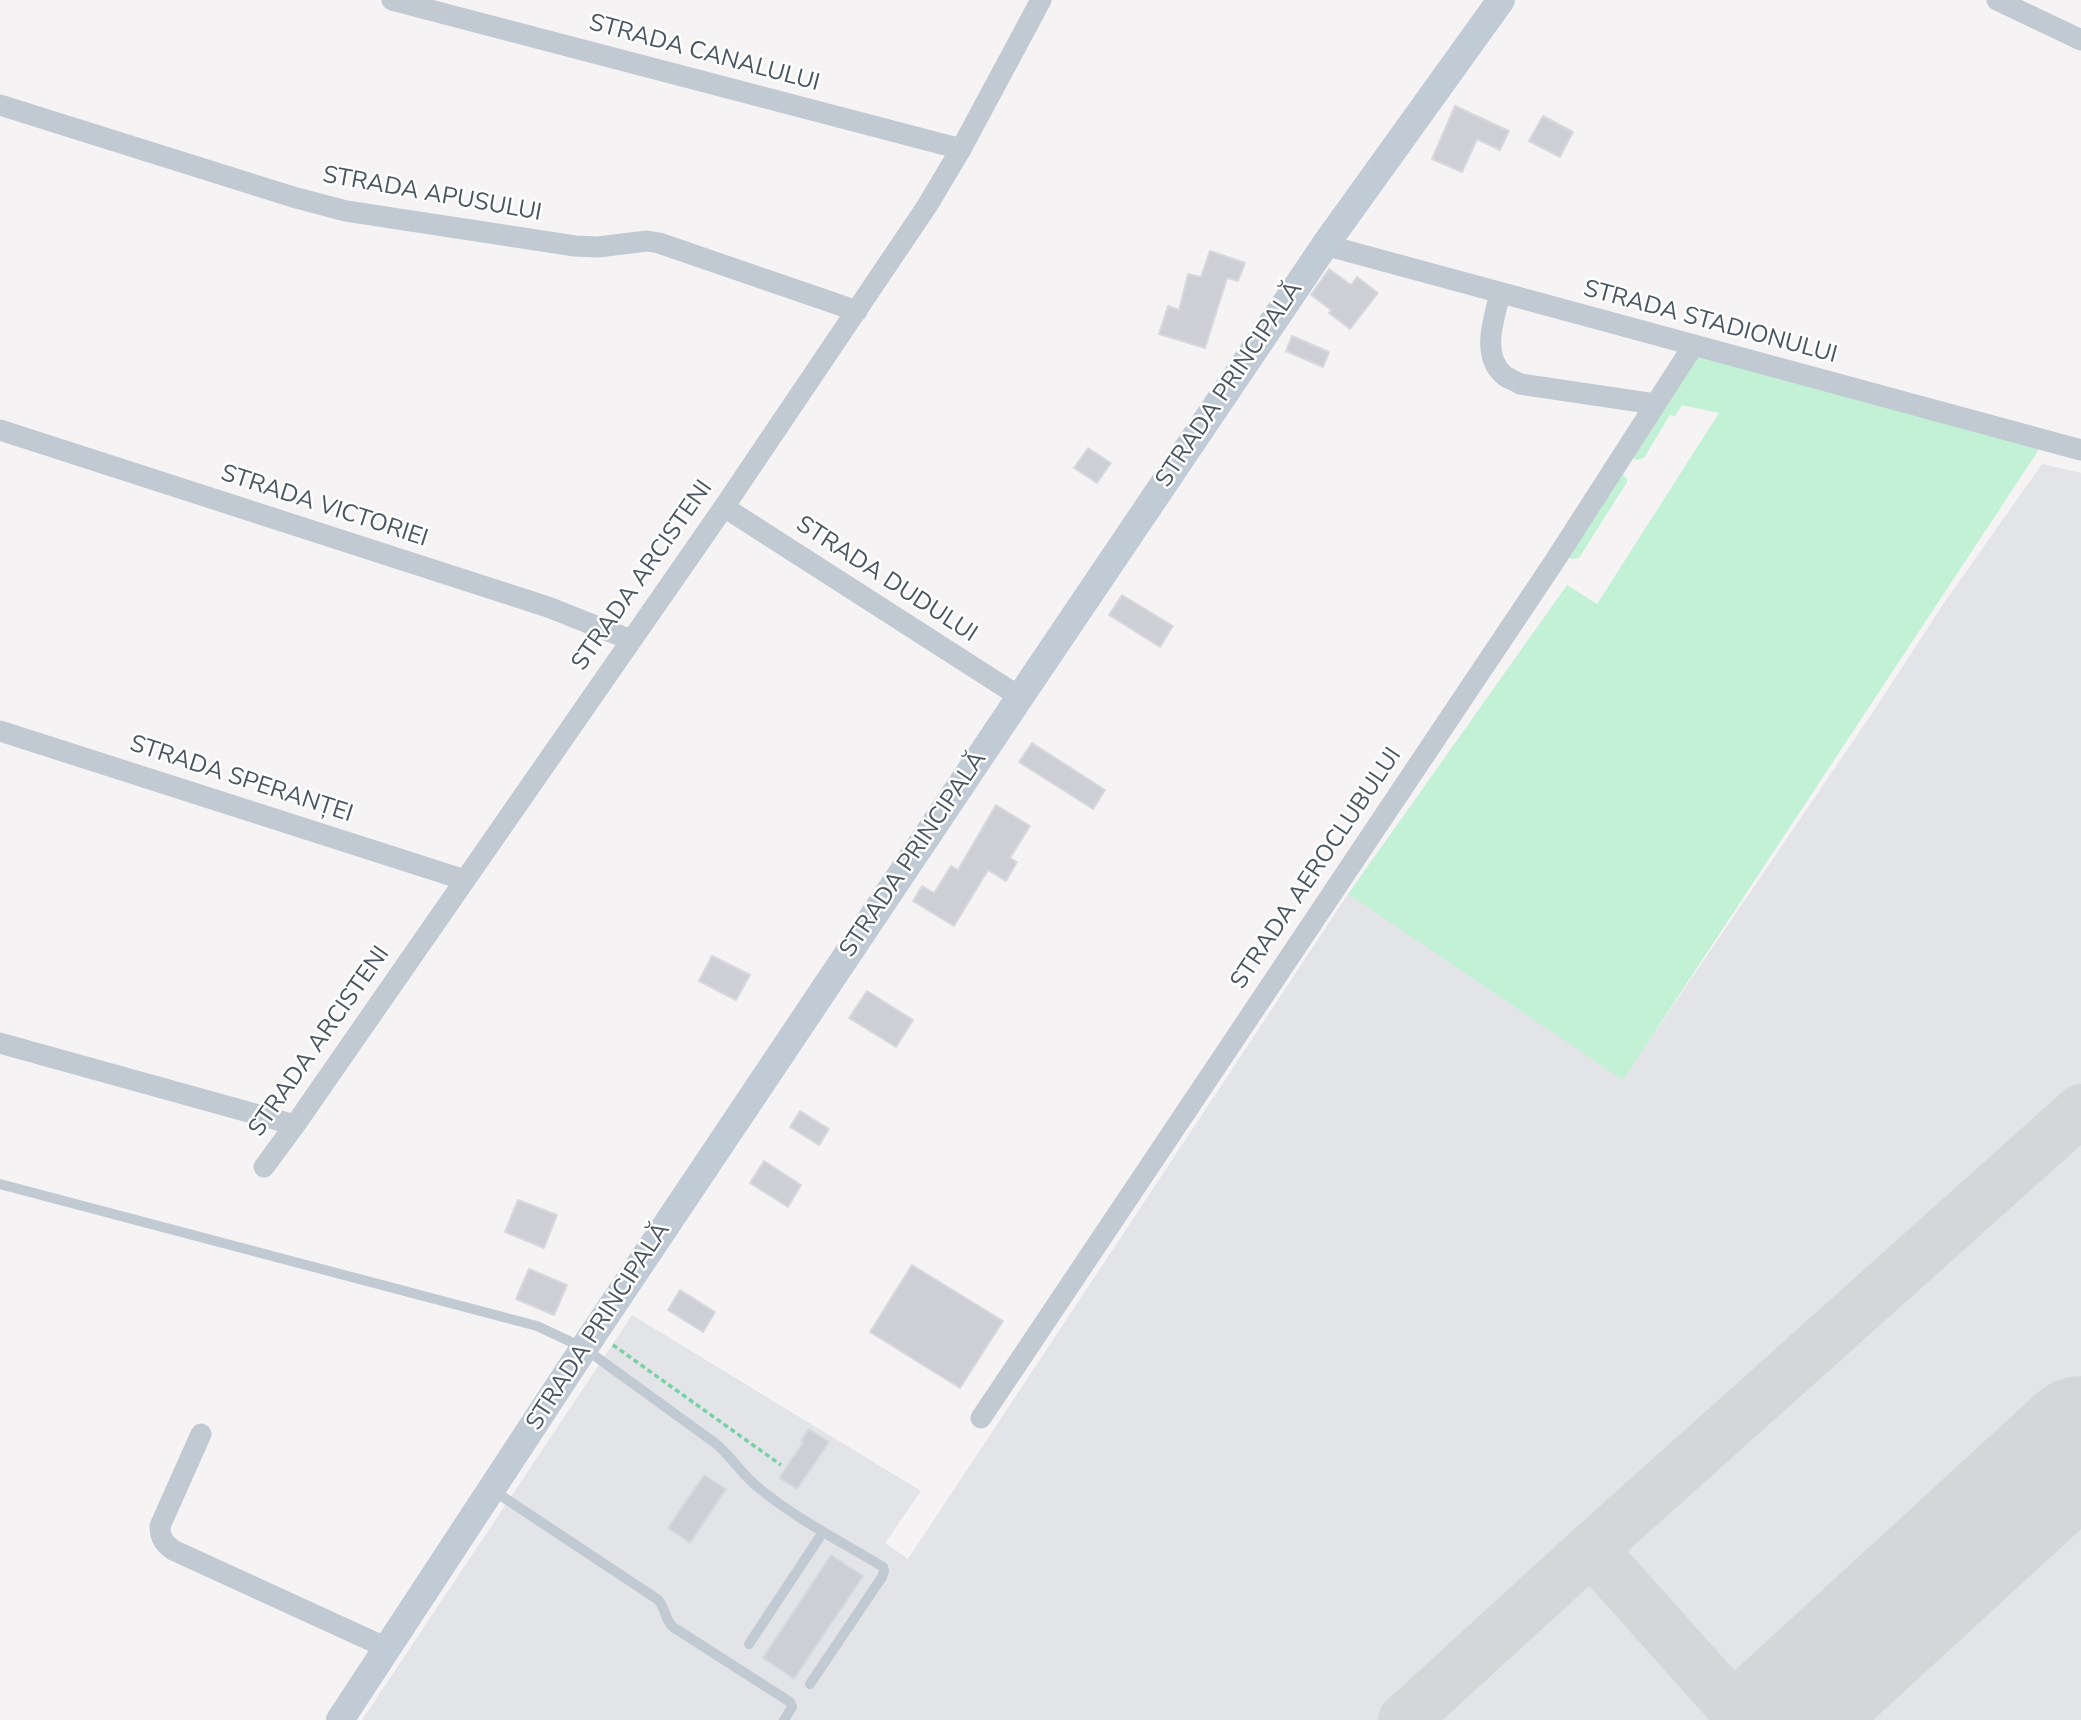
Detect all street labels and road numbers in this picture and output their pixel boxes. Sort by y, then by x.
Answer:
street label: STRADA CANALULUI [585,9,823,99]
street label: STRADA APUSULUI [320,162,544,228]
street label: STRADA STADIONULUI [1580,275,1840,371]
street label: STRADA PRINCIPALĂ [1150,277,1310,493]
street label: STRADA VICTORIEI [217,460,431,554]
street label: STRADA ARCISTENI [566,475,720,677]
street label: STRADA DUDULUI [790,511,982,649]
street label: STRADA SPERANȚEI [126,730,356,830]
street label: STRADA AEROCLUBULUI [1225,743,1409,995]
street label: STRADA PRINCIPALĂ [834,747,994,963]
street label: STRADA ARCISTENI [243,941,397,1143]
street label: STRADA PRINCIPALĂ [521,1218,677,1436]

